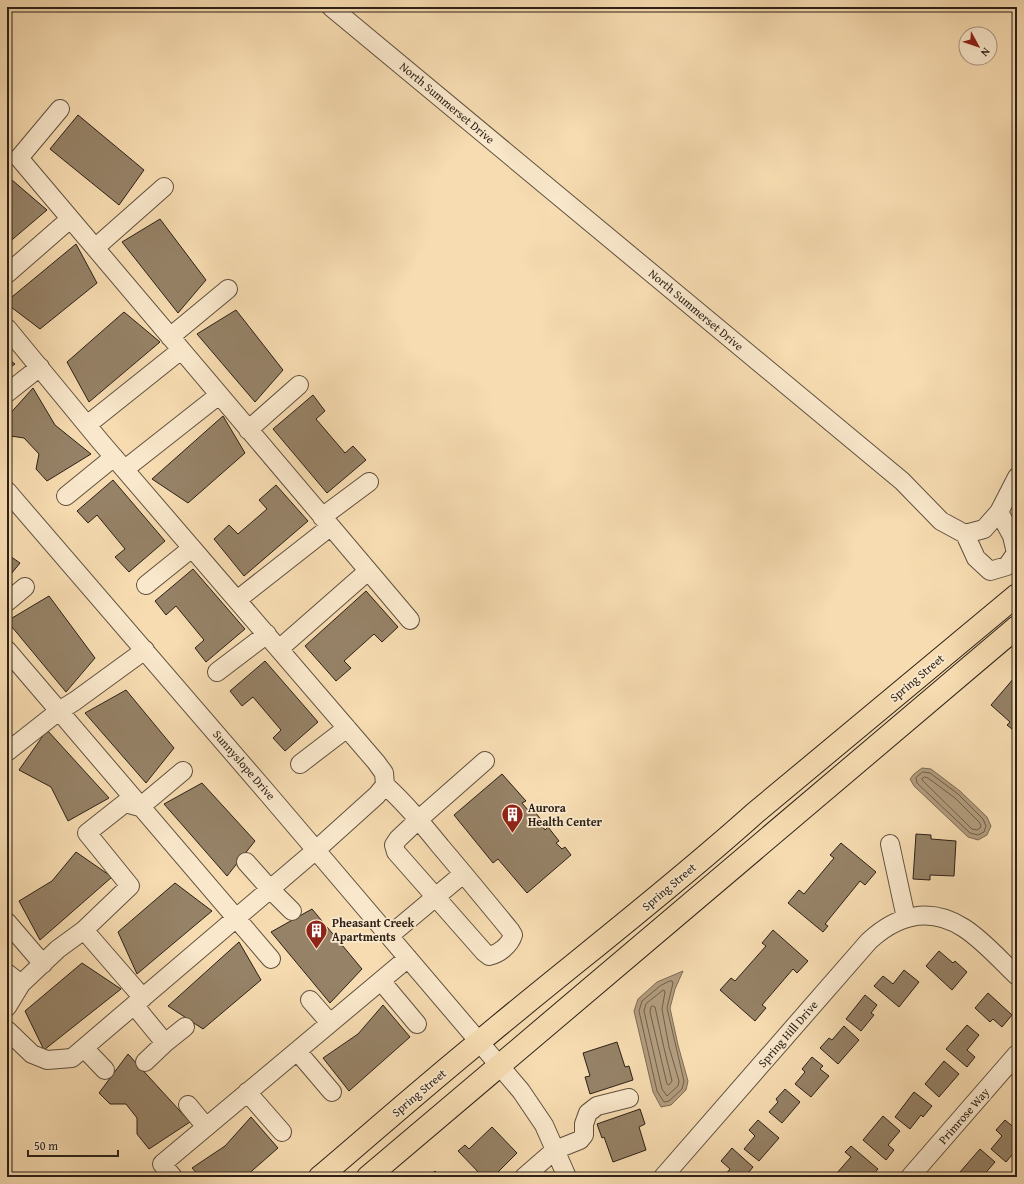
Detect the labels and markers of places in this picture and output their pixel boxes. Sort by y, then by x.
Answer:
place label: Aurora Health Center [528,799,603,830]
building icon: Aurora Health Center [500,802,526,835]
place label: Pheasant Creek Apartments [332,914,415,945]
building icon: Pheasant Creek Apartments [304,917,330,950]

